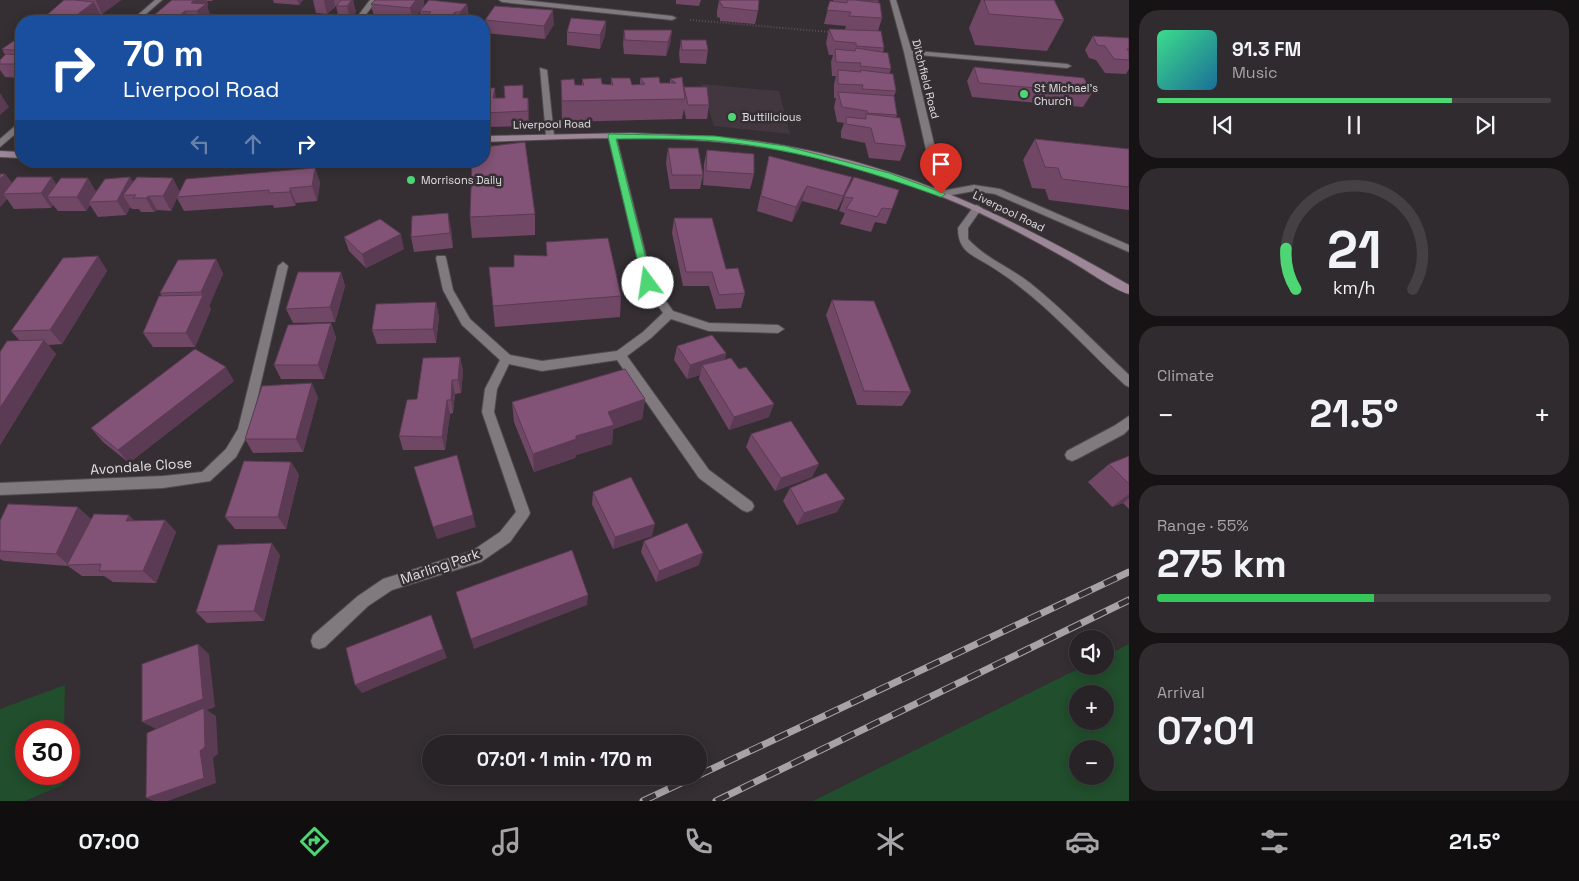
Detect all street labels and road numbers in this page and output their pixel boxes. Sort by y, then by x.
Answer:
street label: Ditchfield Road [909,38,943,120]
street label: Liverpool Road [513,116,591,132]
street label: Liverpool Road [971,188,1047,234]
street label: Avondale Close [89,453,193,479]
street label: Marling Park [398,544,482,588]

